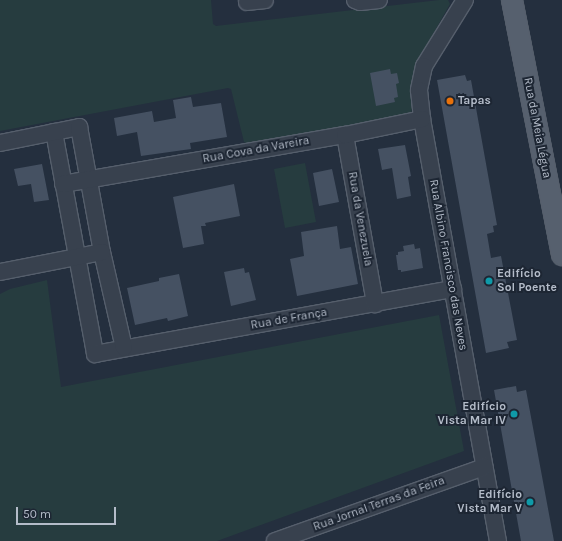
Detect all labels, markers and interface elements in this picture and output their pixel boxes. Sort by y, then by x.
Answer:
street label: Rua da Meia Légua [520,76,554,180]
place label: Tapas [458,94,491,108]
marker: Tapas [445,96,455,106]
street label: Rua Cova da Vareira [202,134,310,166]
street label: Rua da Venezuela [345,171,375,267]
street label: Rua Albino Francisco das Neves [426,178,470,352]
place label: Edifício Sol Poente [497,267,557,295]
marker: Edifício Sol Poente [484,276,494,286]
street label: Rua de França [250,305,328,333]
place label: Edifício Vista Mar IV [438,400,506,428]
marker: Edifício Vista Mar IV [509,409,519,419]
street label: Rua Jornal Terras da Feira [311,474,447,534]
place label: Edifício Vista Mar V [457,488,522,516]
marker: Edifício Vista Mar V [525,497,535,507]
scale bar [18,499,118,525]
text: 50 m [23,507,51,521]

